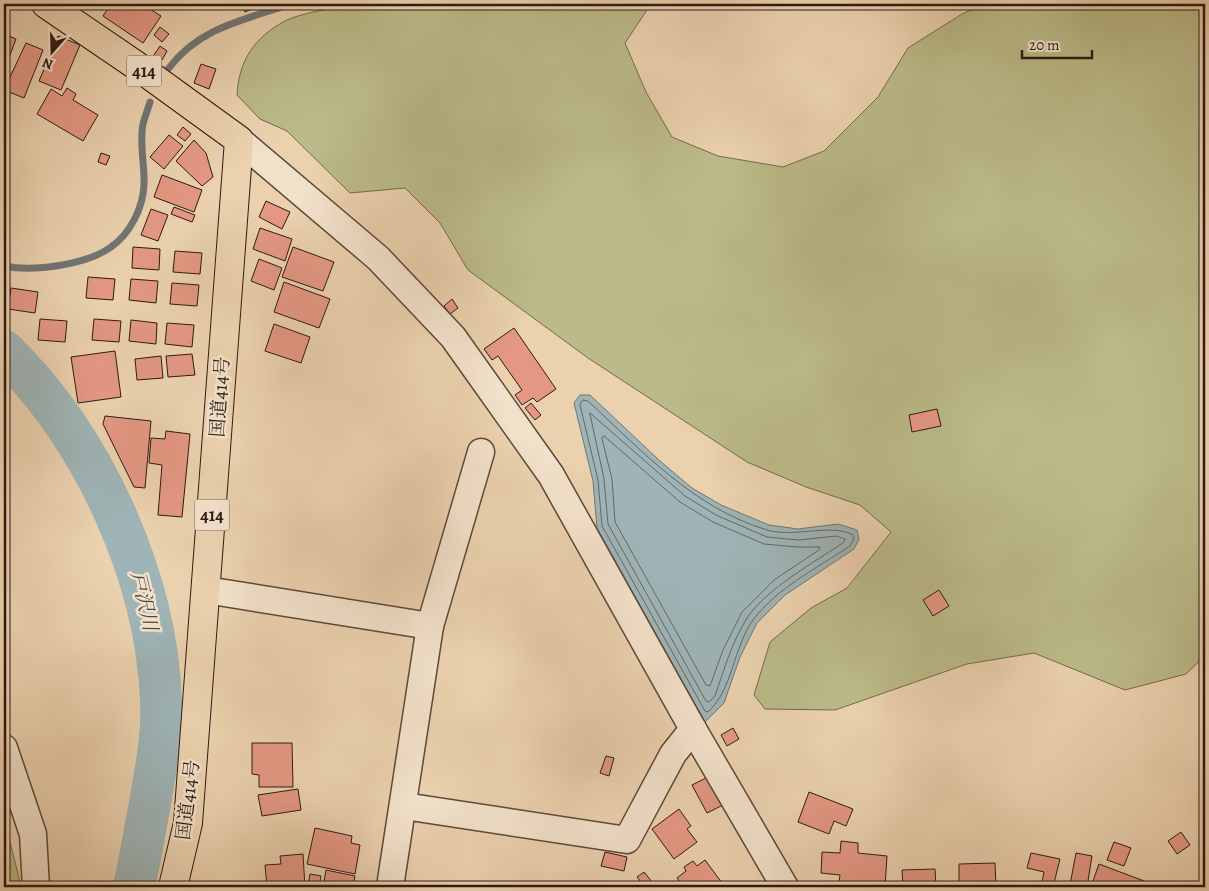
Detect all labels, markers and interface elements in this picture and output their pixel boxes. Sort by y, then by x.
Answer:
north arrow [28,28,78,78]
scale bar [1022,28,1092,60]
text: 20 m [1029,35,1060,55]
text: N [40,53,56,74]
road number: 414 [126,56,162,86]
street label: 国道414号 [204,356,236,438]
road number: 414 [194,500,230,530]
water label: 戸沢川 [124,569,164,635]
street label: 国道414号 [170,758,206,842]

